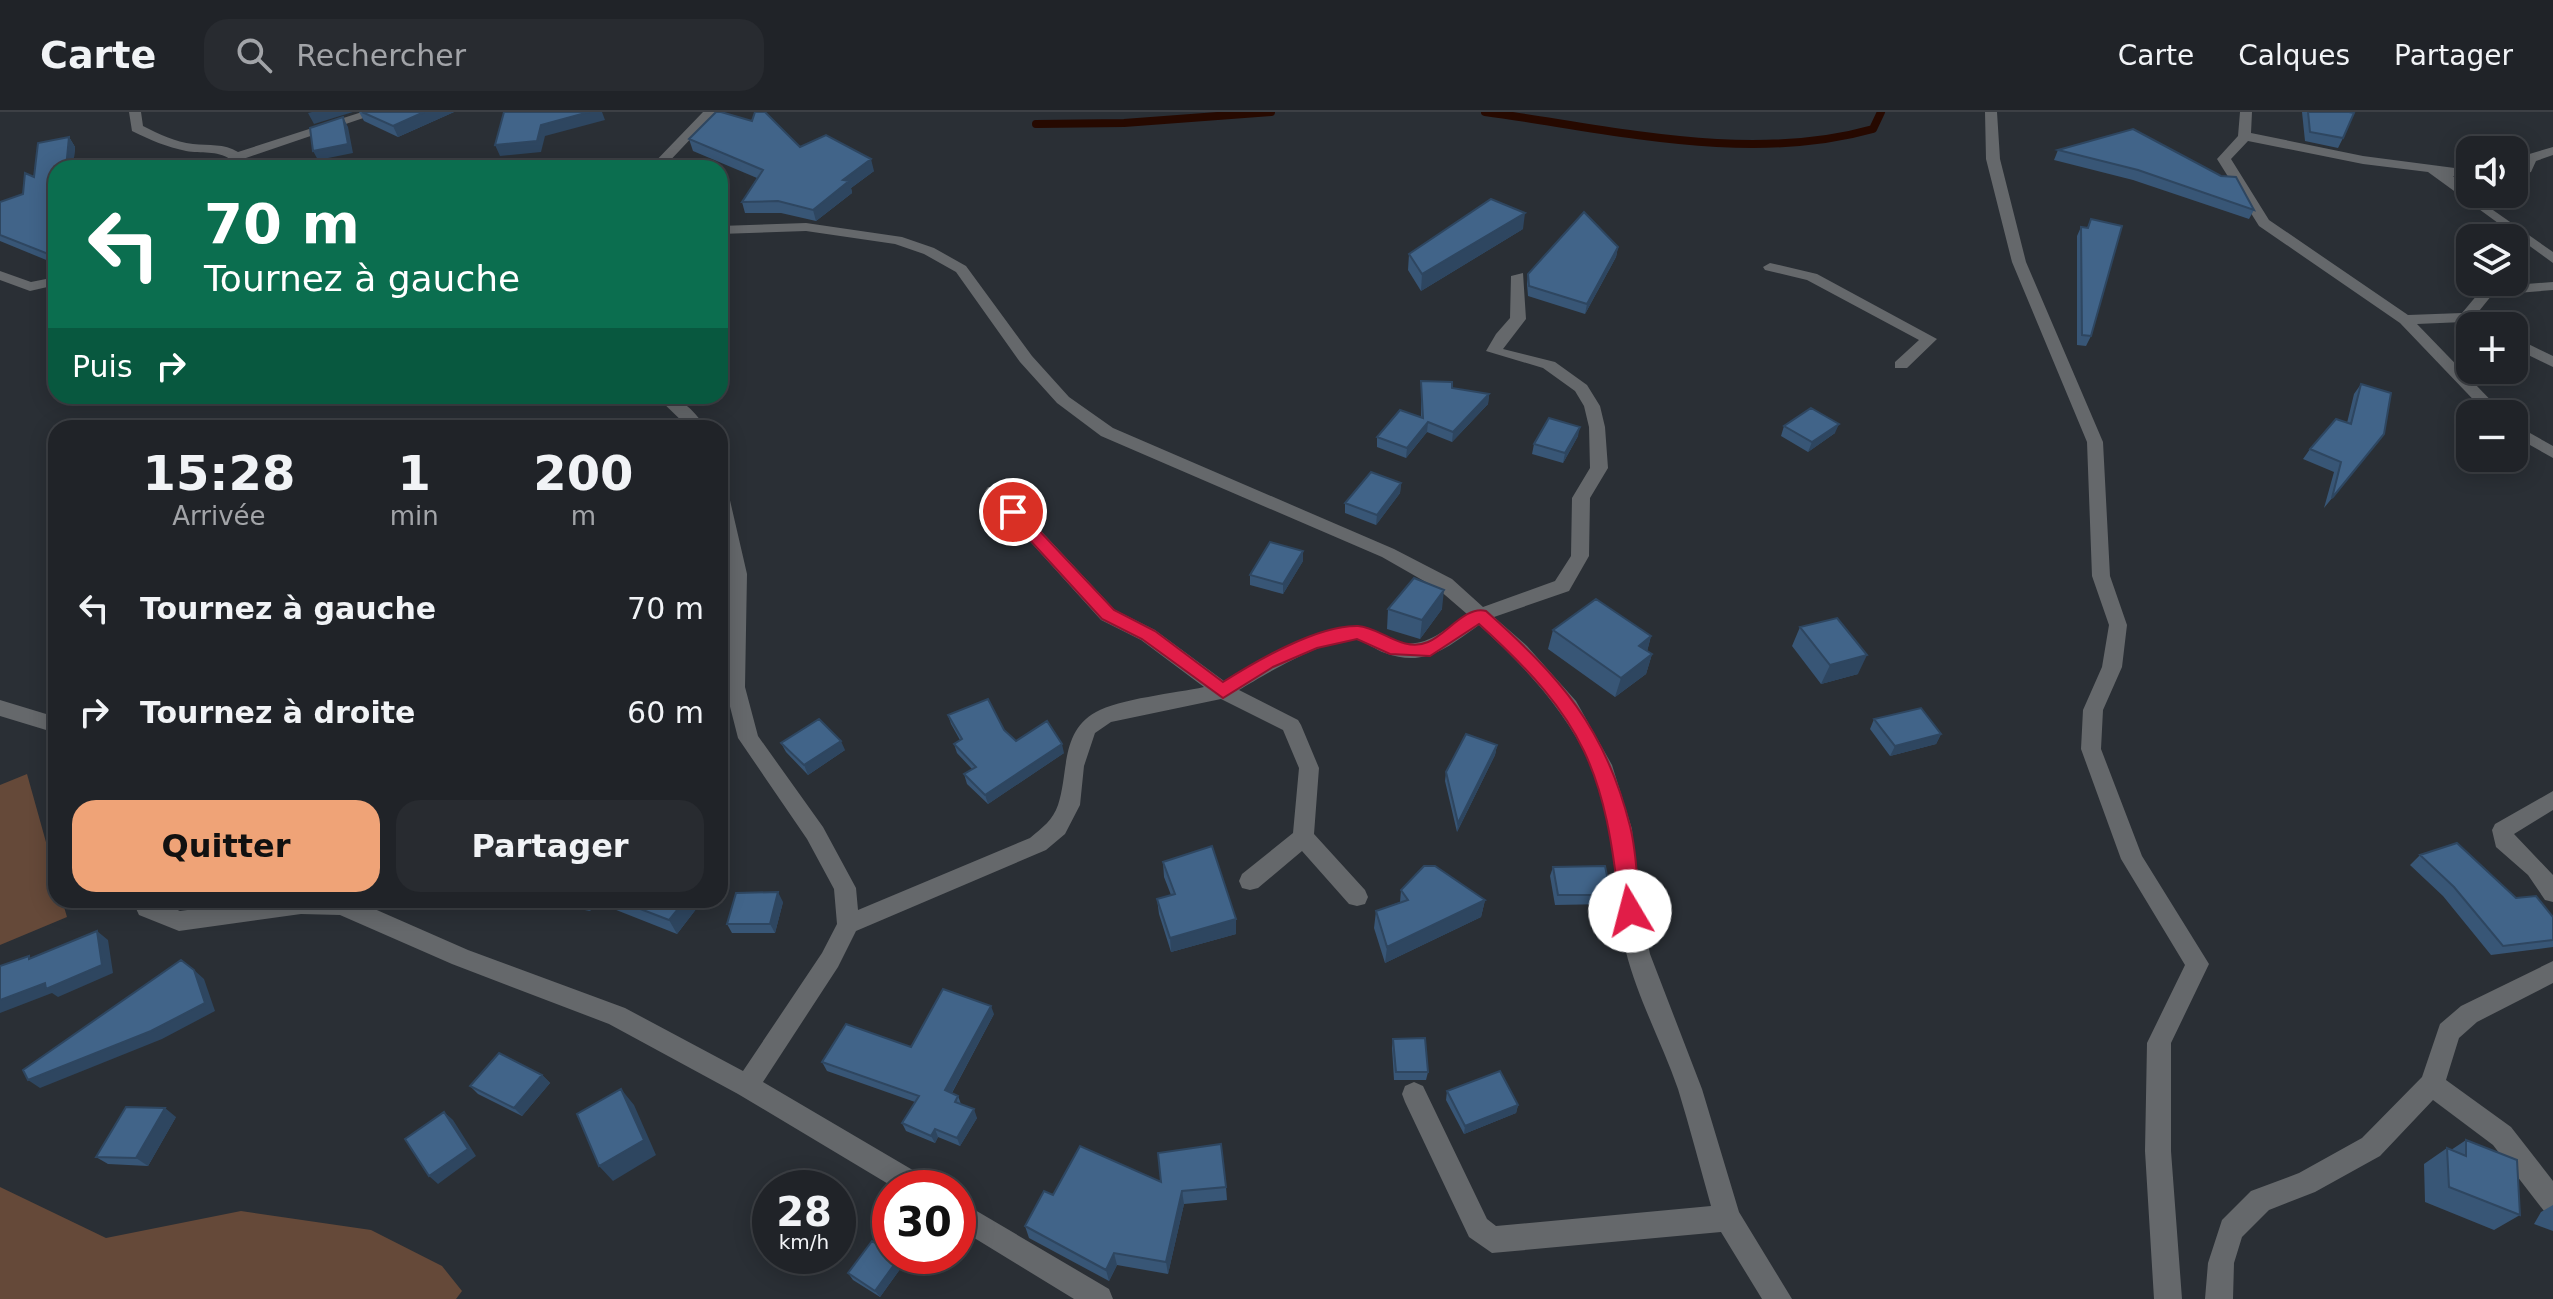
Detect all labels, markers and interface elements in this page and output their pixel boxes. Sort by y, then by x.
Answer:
search box [204,19,764,91]
text: Carte [40,33,156,77]
icon: search [232,33,276,77]
text: Rechercher [296,38,466,73]
text: Carte [2118,39,2194,72]
text: Calques [2238,39,2350,72]
text: Partager [2394,39,2513,72]
map controls [2456,136,2528,472]
button: sound [2456,136,2528,208]
text: 70 m [204,191,360,256]
icon: left [72,192,176,296]
button: layers [2456,224,2528,296]
text: Tournez à gauche [204,258,520,299]
button: + [2456,312,2528,384]
icon: right [149,344,193,388]
text: Puis [72,349,133,384]
button: − [2456,400,2528,472]
text: 15:28 [142,445,295,501]
text: 1 [398,445,431,501]
text: 200 [533,445,633,501]
pin [979,478,1047,546]
icon: arrive [991,490,1035,534]
text: Arrivée [172,501,266,531]
text: min [390,501,439,531]
text: m [571,501,596,531]
icon: left [72,586,116,630]
text: Tournez à gauche [140,591,436,626]
text: 70 m [627,591,704,626]
icon: right [72,690,116,734]
text: Tournez à droite [140,695,415,730]
text: 60 m [627,695,704,730]
button: Quitter [72,800,380,892]
button: Partager [396,800,704,892]
position arrow [1588,869,1672,953]
speed limit sign: 30 [872,1170,976,1274]
text: 28 [776,1189,832,1235]
text: km/h [779,1230,829,1254]

